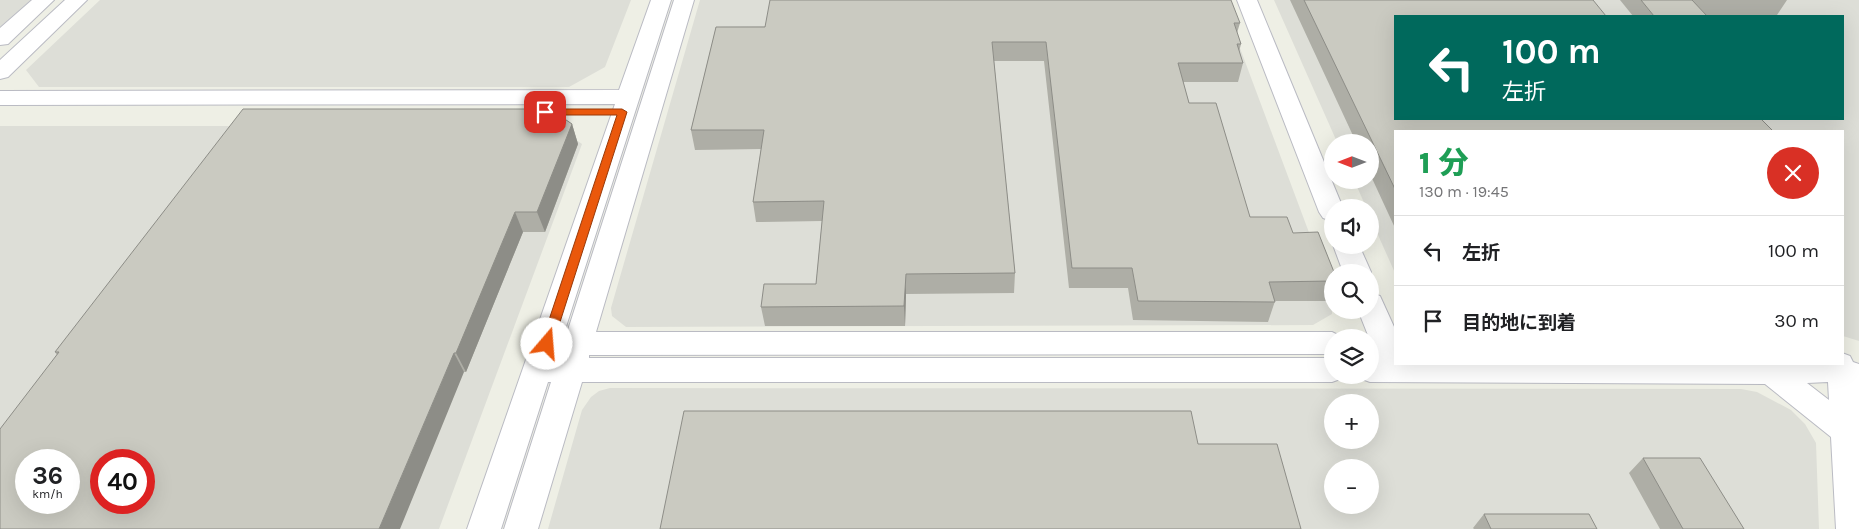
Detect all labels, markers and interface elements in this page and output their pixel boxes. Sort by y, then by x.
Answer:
text: 100 m [1502,31,1601,72]
icon: left [1419,35,1484,100]
text: 左折 [1502,79,1546,105]
pin [524,91,566,133]
icon: arrive [531,98,559,126]
north arrow [1324,134,1379,189]
map controls [1324,134,1379,514]
text: 1 分 [1419,145,1469,181]
button: close [1767,147,1819,199]
text: 130 m · 19:45 [1419,182,1509,201]
button: sound [1324,199,1379,254]
icon: left [1419,237,1447,265]
text: 100 m [1768,240,1819,262]
text: 左折 [1462,242,1500,264]
button: search [1324,264,1379,319]
icon: arrive [1419,307,1447,335]
text: 30 m [1774,310,1819,332]
text: 目的地に到着 [1462,312,1576,334]
position arrow [520,317,572,369]
button: layers [1324,329,1379,384]
button: + [1324,394,1379,449]
speed limit sign: 40 [90,449,155,514]
button: − [1324,459,1379,514]
text: 36 [32,461,63,490]
text: km/h [32,487,63,501]

